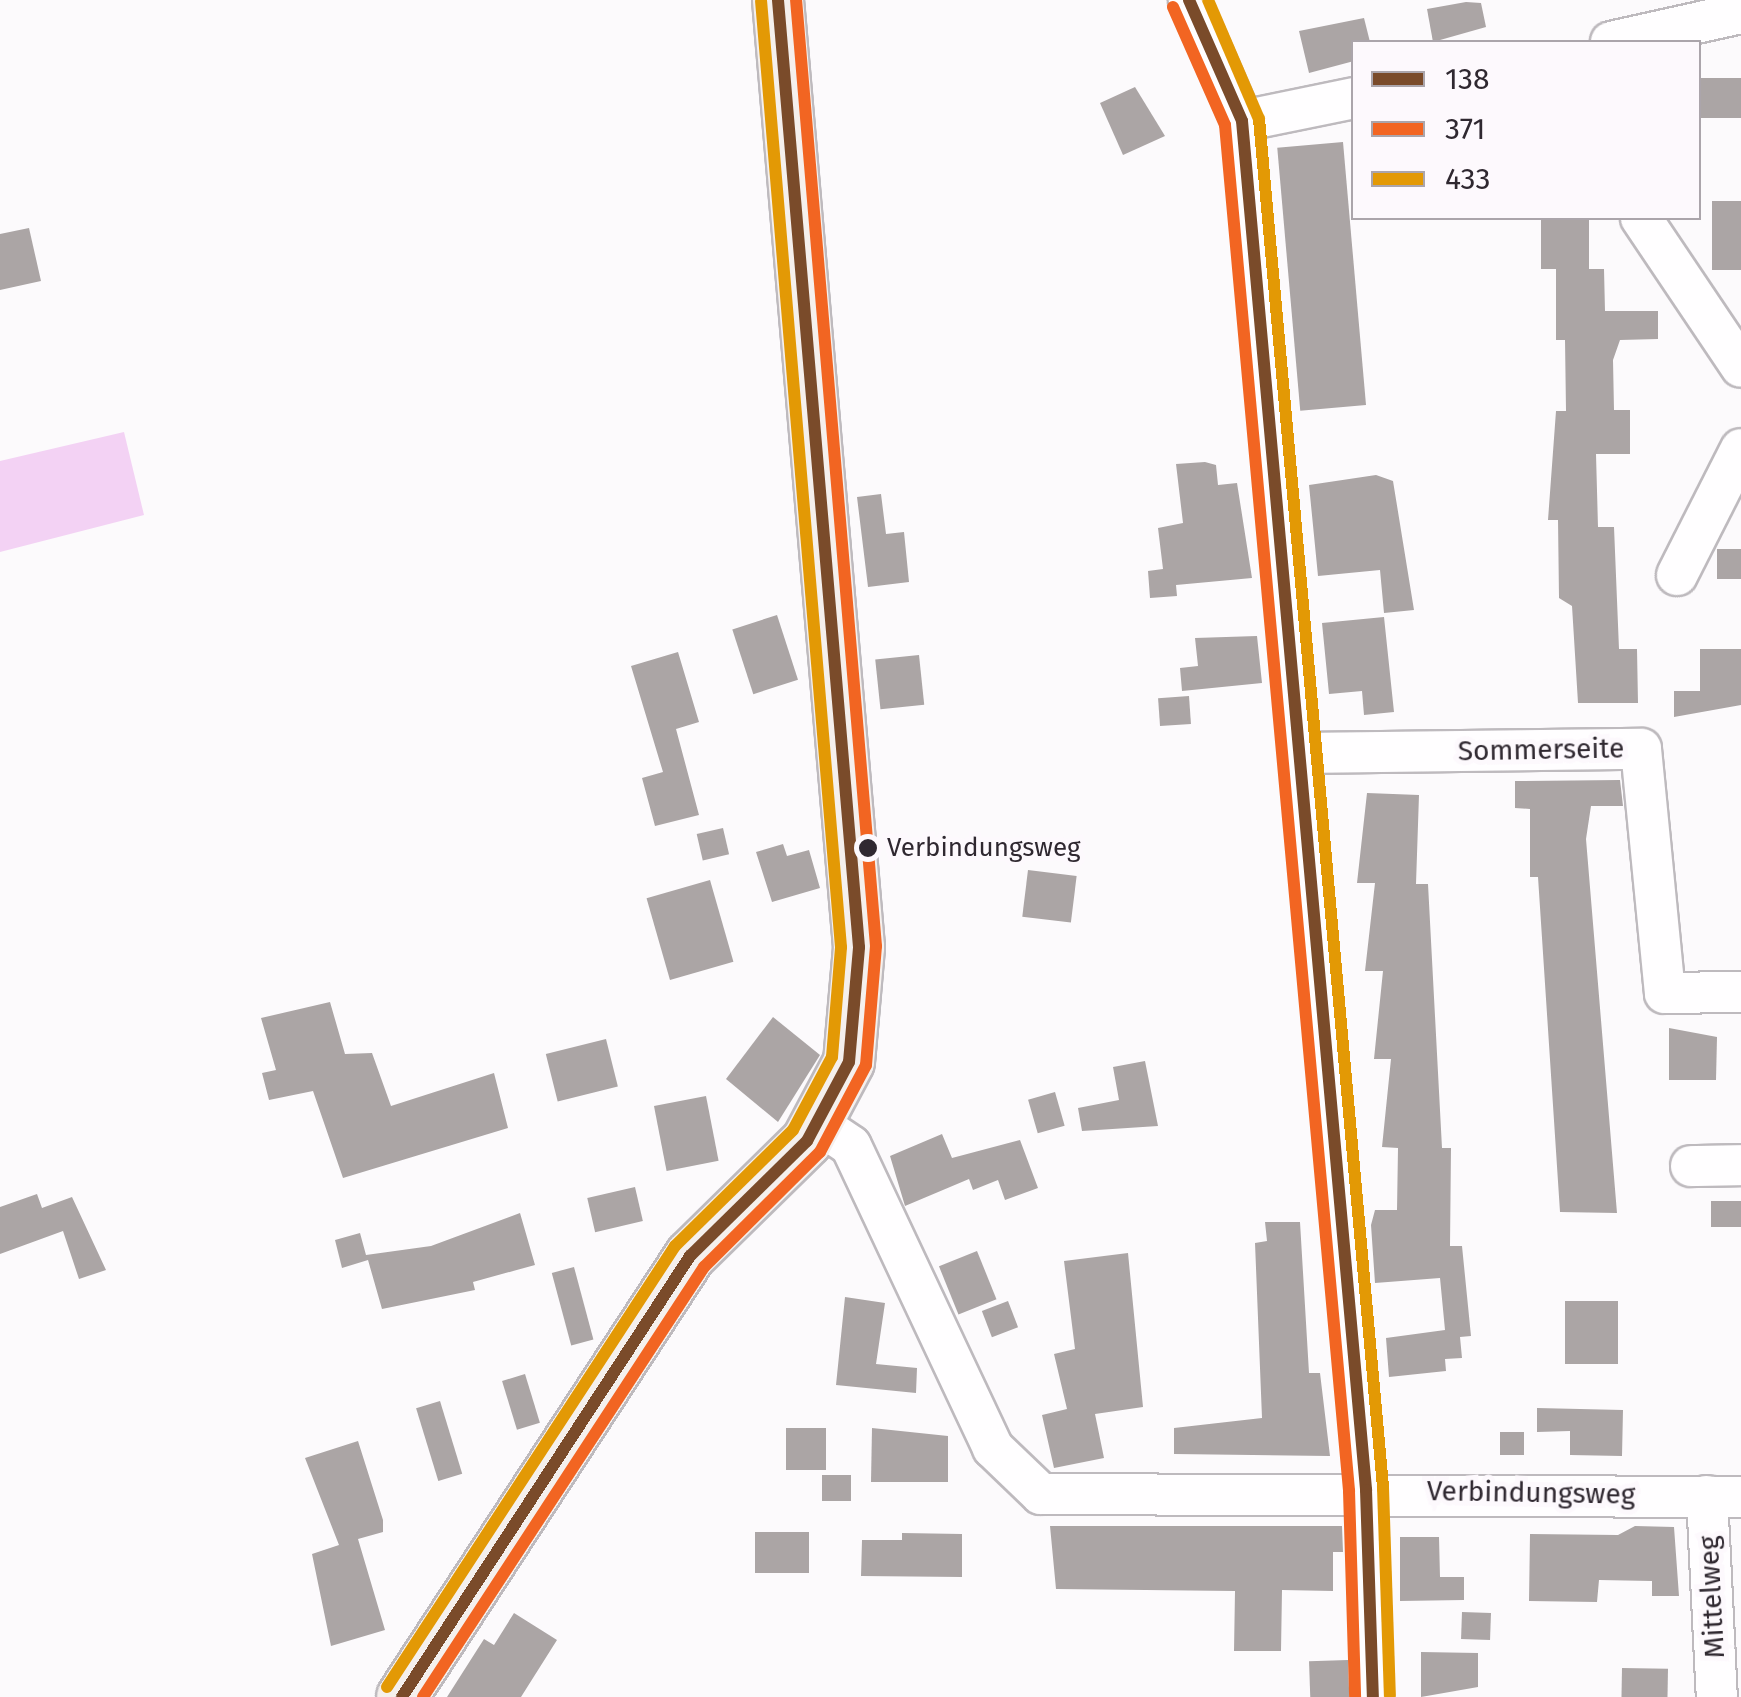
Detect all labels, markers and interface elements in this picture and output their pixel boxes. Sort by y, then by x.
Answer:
legend [1351,40,1701,220]
text: 138 [1445,61,1490,97]
text: 371 [1445,111,1486,147]
text: 433 [1445,161,1490,197]
street label: Sommerseite [1458,732,1624,768]
place label: Verbindungsweg [887,832,1081,864]
marker: Verbindungsweg [858,838,878,858]
street label: Verbindungsweg [1426,1474,1636,1512]
street label: Mittelweg [1692,1535,1732,1659]

